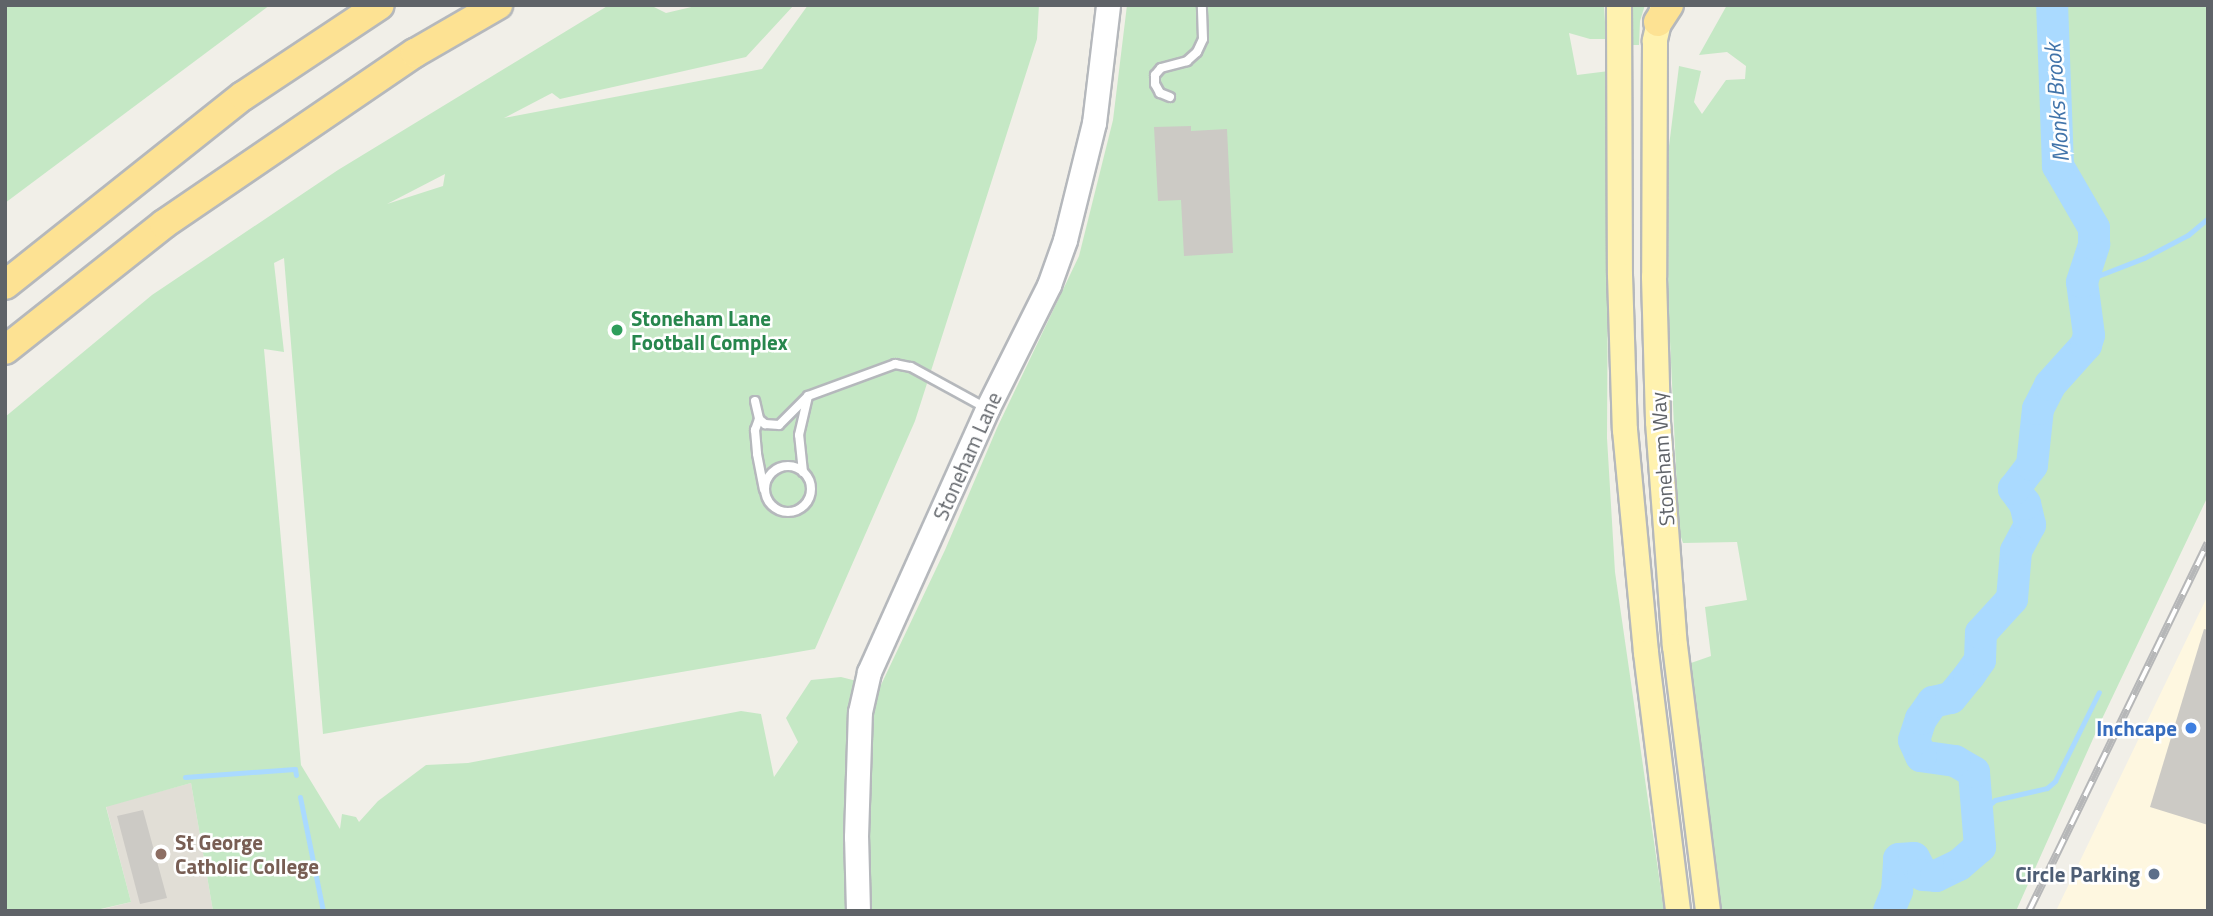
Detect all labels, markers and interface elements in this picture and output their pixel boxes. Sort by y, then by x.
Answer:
water label: Monks Brook [2039,43,2075,163]
place label: Stoneham Lane Football Complex [631,305,788,355]
marker: Stoneham Lane Football Complex [609,322,625,338]
street label: Stoneham Lane [927,388,1007,524]
street label: Stoneham Way [1645,391,1679,527]
place label: Inchcape [2096,715,2177,741]
marker: Inchcape [2183,720,2199,736]
place label: St George Catholic College [175,829,319,879]
marker: St George Catholic College [153,846,169,862]
place label: Circle Parking [2015,861,2140,887]
marker: Circle Parking [2146,866,2162,882]

